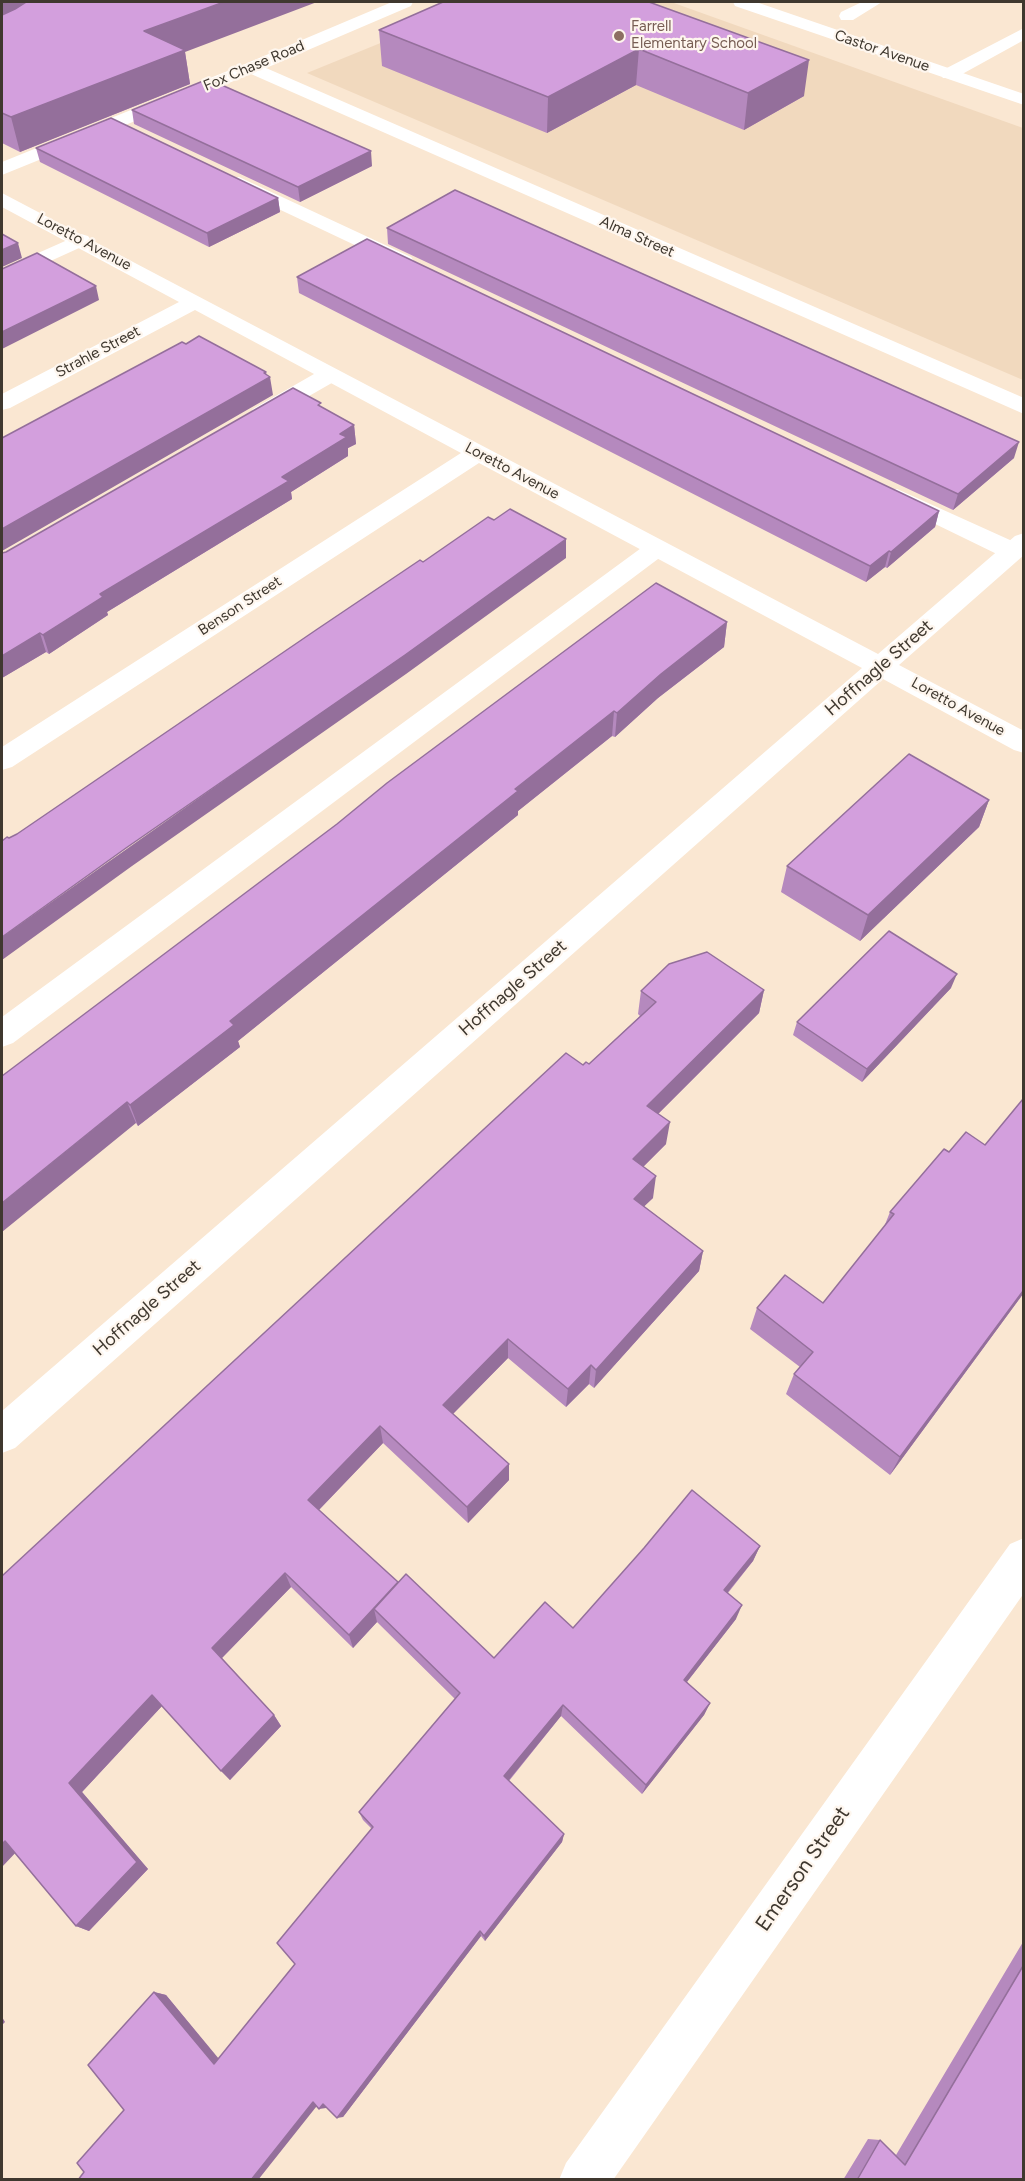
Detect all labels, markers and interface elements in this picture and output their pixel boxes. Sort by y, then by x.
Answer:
place label: Farrell Elementary School [631,18,757,53]
street label: Castor Avenue [832,26,932,76]
marker: Farrell Elementary School [612,29,626,43]
street label: Fox Chase Road [201,37,307,95]
street label: Loretto Avenue [34,210,134,274]
street label: Alma Street [597,213,677,261]
street label: Strahle Street [53,322,143,382]
street label: Loretto Avenue [462,439,562,503]
street label: Benson Street [195,572,285,640]
street label: Hoffnagle Street [821,615,937,721]
street label: Loretto Avenue [908,674,1008,740]
street label: Hoffnagle Street [455,935,571,1041]
street label: Hoffnagle Street [89,1255,205,1361]
street label: Emerson Street [751,1802,855,1936]

